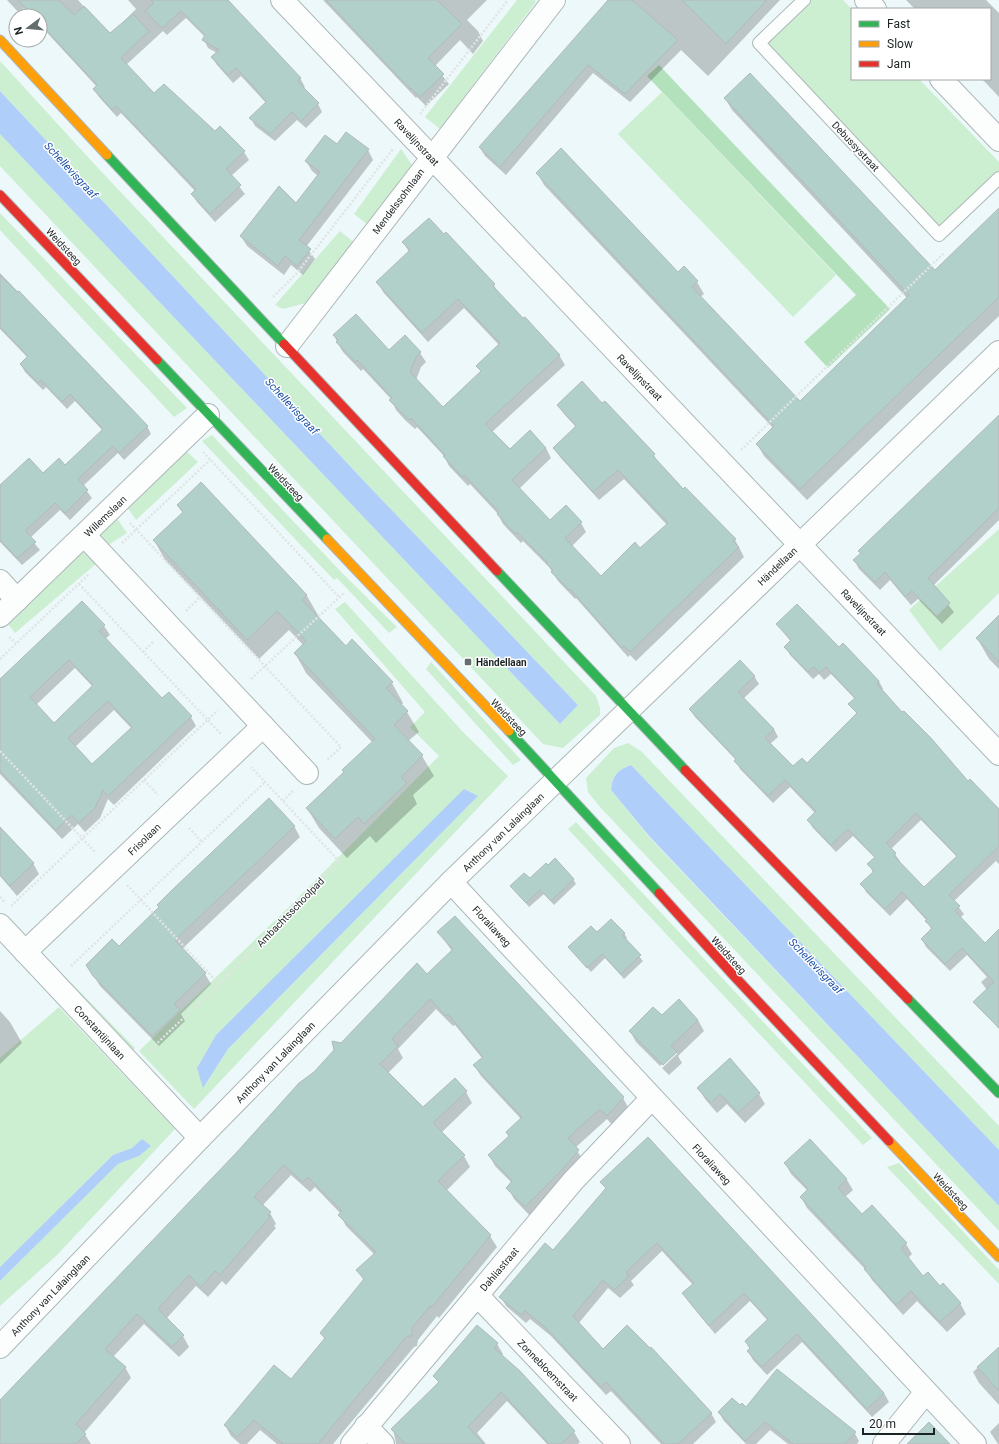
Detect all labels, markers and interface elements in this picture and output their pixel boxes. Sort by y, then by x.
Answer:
north arrow [8,8,48,48]
legend [851,8,991,80]
text: Fast [887,17,910,31]
text: N [11,25,26,36]
text: Slow [887,37,913,51]
text: Jam [887,57,911,71]
street label: Ravelijnstraat [392,117,441,168]
street label: Debussystraat [830,119,881,173]
water label: Schellevisgraaf [41,139,101,202]
street label: Mendelssohnlaan [370,167,427,236]
street label: Weidsteeg [44,225,84,267]
street label: Ravelijnstraat [615,352,664,403]
water label: Schellevisgraaf [262,375,322,438]
street label: Weidsteeg [265,462,306,503]
street label: Willemslaan [82,494,129,539]
street label: Händellaan [755,545,799,588]
street label: Ravelijnstraat [839,587,888,638]
marker: Händellaan [463,657,473,667]
place label: Händellaan [476,657,527,668]
street label: Weidsteeg [488,697,529,738]
street label: Anthony van Lalainglaan [460,791,546,874]
street label: Frisolaan [126,821,163,858]
street label: Ambachtsschoolpad [254,875,326,949]
street label: Floraliaweg [470,904,513,949]
street label: Weidsteeg [709,934,748,976]
water label: Schellevisgraaf [786,936,846,998]
street label: Constantijnlaan [72,1003,127,1062]
street label: Anthony van Lalainglaan [234,1019,317,1105]
street label: Floraliaweg [690,1142,733,1187]
street label: Weidsteeg [931,1170,971,1212]
street label: Dahliastraat [478,1245,521,1293]
street label: Anthony van Lalainglaan [9,1252,92,1338]
street label: Zonnebloemstraat [515,1337,580,1403]
scale bar [863,1410,934,1436]
text: 20 m [869,1417,896,1431]

